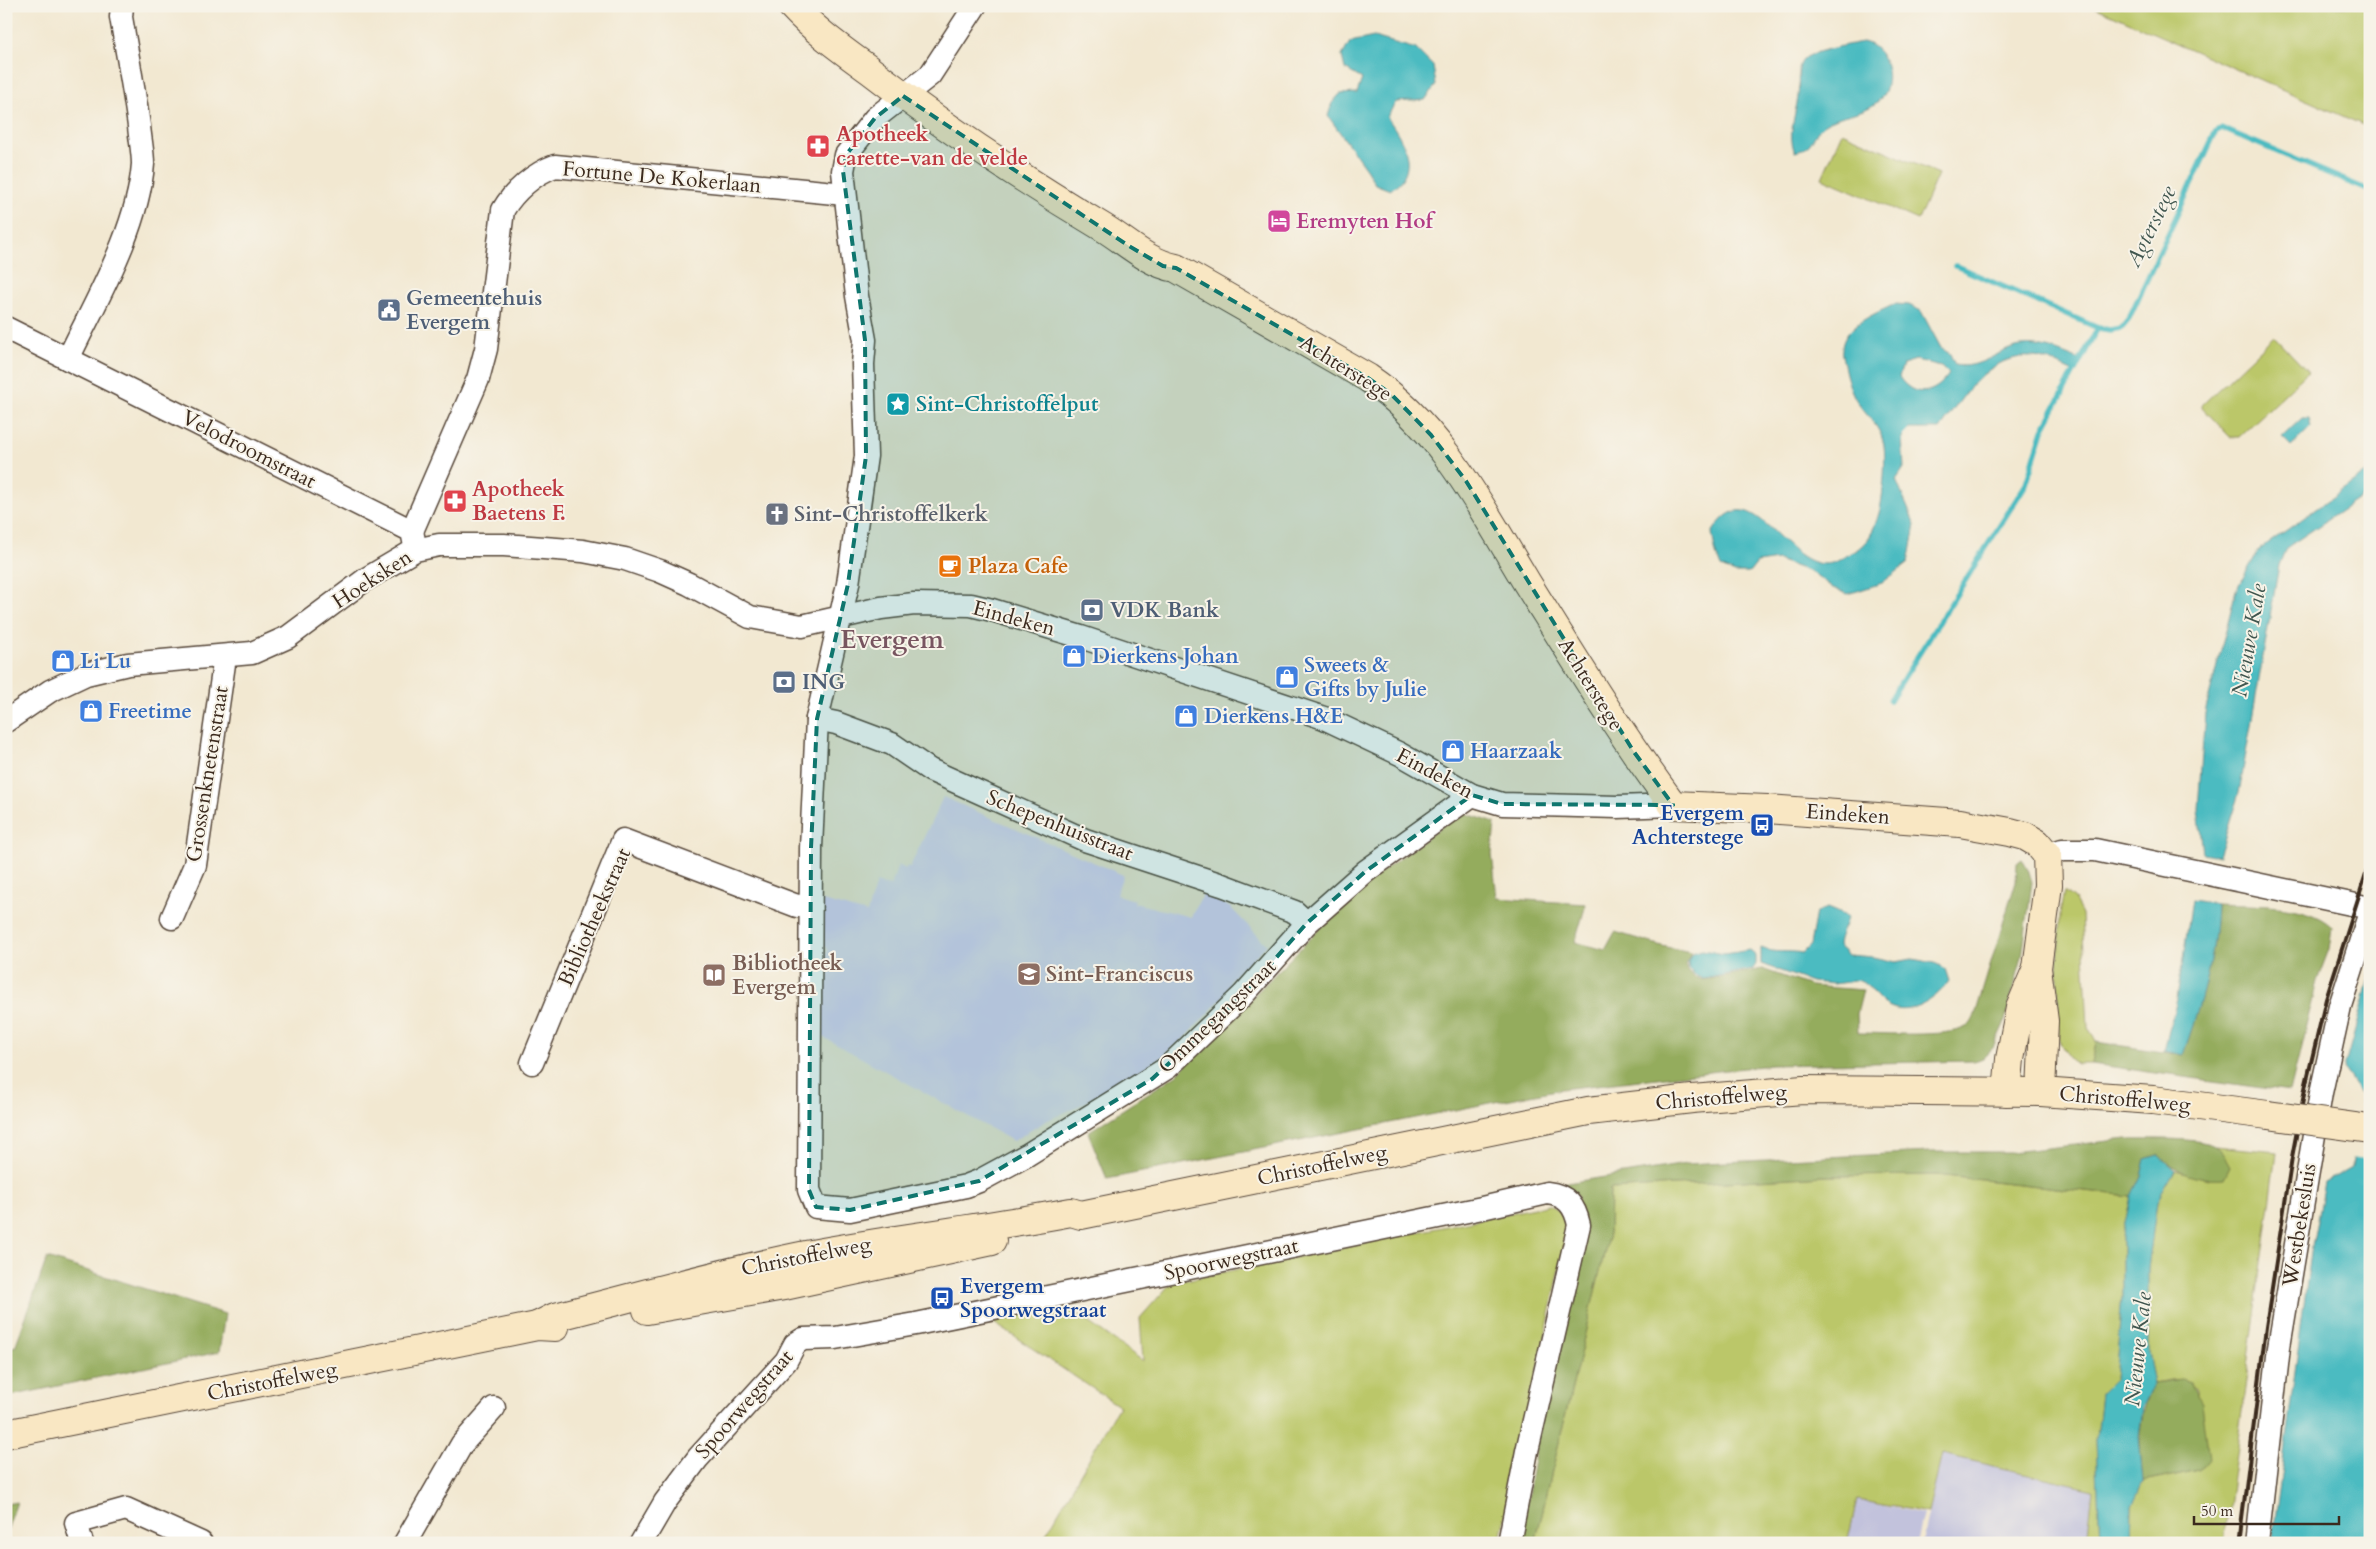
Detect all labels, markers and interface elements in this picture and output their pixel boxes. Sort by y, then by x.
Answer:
place label: Apotheek carette-van de velde [836,120,1028,173]
pharmacy icon: Apotheek carette-van de velde [805,133,831,159]
street label: Fortune De Kokerlaan [561,154,763,201]
water label: Agterstege [2118,180,2184,273]
place label: Eremyten Hof [1296,207,1437,236]
hotel icon: Eremyten Hof [1266,208,1292,234]
place label: Gemeentehuis Evergem [406,284,542,337]
public building icon: Gemeentehuis Evergem [376,297,402,323]
street label: Achterstege [1294,328,1398,408]
place label: Sint-Christoffelput [916,390,1099,419]
place icon: Sint-Christoffelput [885,391,911,417]
street label: Velodroomstraat [177,403,321,496]
place label: Apotheek Baetens F. [472,475,566,528]
pharmacy icon: Apotheek Baetens F. [442,488,468,514]
place label: Sint-Christoffelkerk [794,500,988,529]
church icon: Sint-Christoffelkerk [764,501,790,527]
street label: Hoeksken [327,543,418,616]
place label: Plaza Cafe [968,552,1069,581]
cafe icon: Plaza Cafe [937,553,963,579]
water label: Nieuwe Kale [2224,581,2274,699]
street label: Eindeken [969,594,1058,643]
place label: VDK Bank [1110,596,1219,625]
bank icon: VDK Bank [1079,597,1105,623]
district label: Evergem [840,622,944,657]
street label: Achterstege [1551,632,1631,736]
place label: Dierkens Johan [1092,642,1239,671]
shop icon: Dierkens Johan [1061,643,1087,669]
place label: Li Lu [80,647,131,676]
shop icon: Li Lu [50,648,76,674]
place label: Sweets & Gifts by Julie [1304,651,1427,704]
shop icon: Sweets & Gifts by Julie [1274,664,1300,690]
place label: ING [802,668,845,697]
bank icon: ING [771,669,797,695]
street label: Grossenknetenstraat [179,684,236,864]
place label: Freetime [108,697,192,726]
shop icon: Freetime [78,698,104,724]
place label: Dierkens H&E [1204,702,1343,731]
shop icon: Dierkens H&E [1173,703,1199,729]
place label: Haarzaak [1470,737,1562,766]
shop icon: Haarzaak [1440,738,1466,764]
street label: Eindeken [1391,741,1479,806]
street label: Schepenhuisstraat [982,783,1138,868]
street label: Eindeken [1805,797,1891,832]
place label: Evergem Achterstege [1632,799,1745,852]
bus stop icon: Evergem Achterstege [1749,812,1775,838]
street label: Bibliotheekstraat [551,843,638,991]
place label: Bibliotheek Evergem [732,949,843,1002]
street label: Ommegangstraat [1152,952,1283,1080]
place label: Sint-Franciscus [1046,960,1193,989]
school or university icon: Sint-Franciscus [1016,961,1042,987]
library icon: Bibliotheek Evergem [701,962,727,988]
street label: Christoffelweg [1654,1077,1788,1118]
street label: Christoffelweg [2058,1079,2192,1120]
street label: Christoffelweg [1255,1138,1390,1193]
street label: Westbekesluis [2275,1161,2324,1290]
street label: Christoffelweg [739,1230,874,1283]
street label: Spoorwegstraat [1161,1231,1301,1288]
place label: Evergem Spoorwegstraat [960,1272,1107,1325]
bus stop icon: Evergem Spoorwegstraat [929,1285,955,1311]
water label: Nieuwe Kale [2117,1290,2159,1408]
street label: Spoorwegstraat [689,1343,800,1465]
street label: Christoffelweg [205,1355,340,1408]
scale bar [2194,1494,2338,1526]
text: 50 m [2201,1501,2233,1521]

